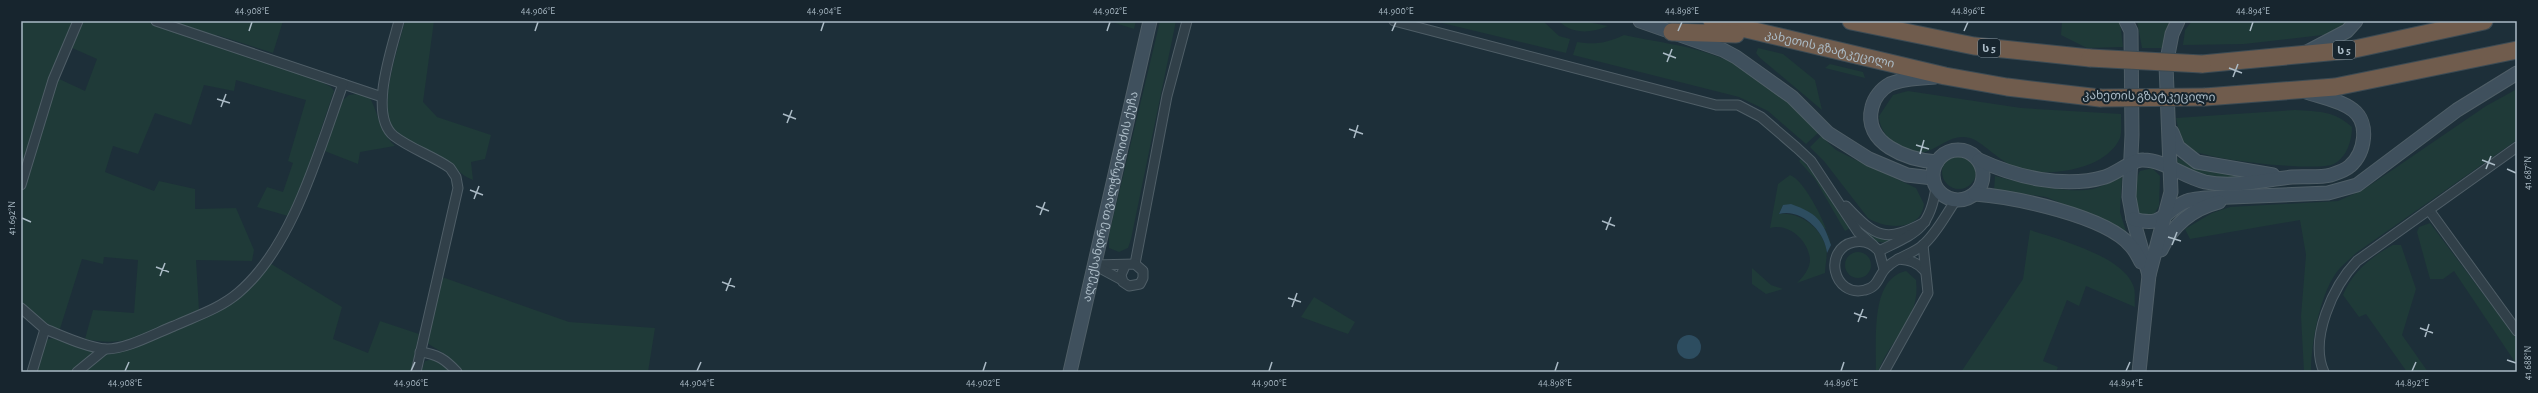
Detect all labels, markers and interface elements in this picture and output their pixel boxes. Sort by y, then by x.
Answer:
text: 44.908°E [235,6,269,16]
text: 44.906°E [521,6,555,16]
text: 44.904°E [807,6,841,16]
text: 44.902°E [1093,6,1127,16]
text: 44.900°E [1379,6,1414,16]
text: 44.898°E [1665,6,1699,16]
text: 44.896°E [1951,6,1985,16]
text: 44.894°E [2236,6,2270,16]
street label: კახეთის გზატკეცილი [1764,28,1896,70]
road number: ს 5 [1978,39,2000,57]
road number: ს 5 [2333,41,2355,59]
street label: კახეთის გზატკეცილი [2083,89,2216,105]
street label: ალექსანდრე თვალჭრელიძის ქუჩა [1080,90,1140,303]
text: 41.687°N [2523,156,2533,190]
text: 41.692°N [7,201,17,235]
text: 41.688°N [2523,346,2533,380]
text: 44.908°E [108,378,142,388]
text: 44.906°E [394,378,428,388]
text: 44.904°E [680,378,714,388]
text: 44.902°E [966,378,1000,388]
text: 44.900°E [1252,378,1287,388]
text: 44.898°E [1538,378,1572,388]
text: 44.896°E [1824,378,1858,388]
text: 44.894°E [2109,378,2143,388]
text: 44.892°E [2395,378,2429,388]

